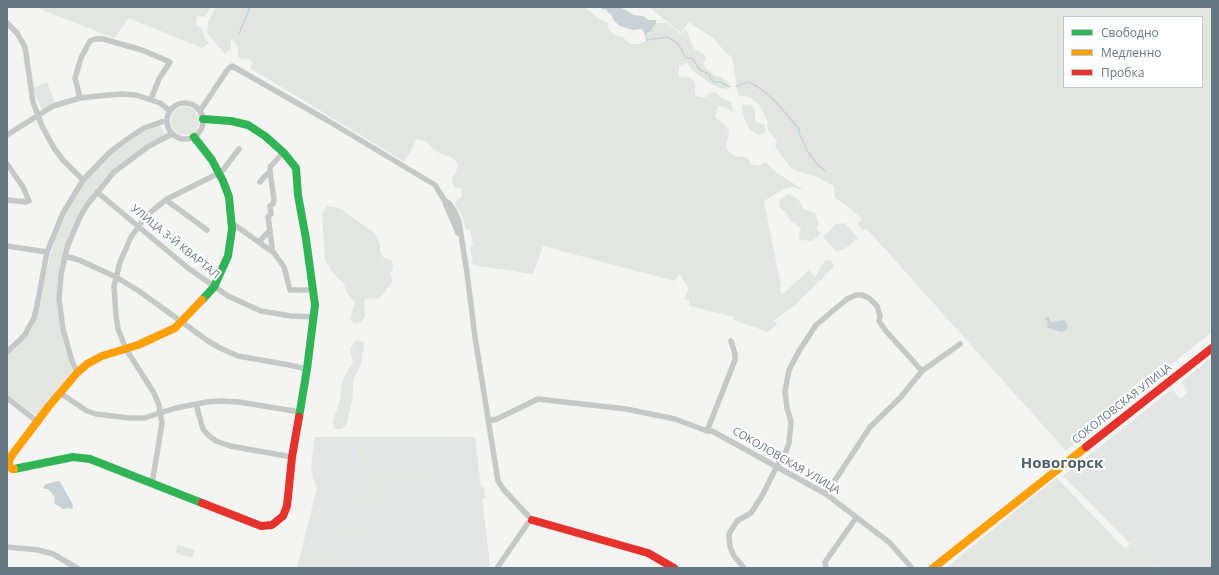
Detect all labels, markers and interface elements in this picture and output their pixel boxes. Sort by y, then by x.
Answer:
legend [1063,16,1203,88]
text: Свободно [1101,24,1159,41]
text: Медленно [1101,44,1161,61]
text: Пробка [1101,64,1144,81]
street label: УЛИЦА 3-Й КВАРТАЛ [128,202,222,282]
street label: СОКОЛОВСКАЯ УЛИЦА [1070,361,1174,447]
street label: СОКОЛОВСКАЯ УЛИЦА [730,425,842,497]
district label: Новогорск [1021,455,1103,473]

